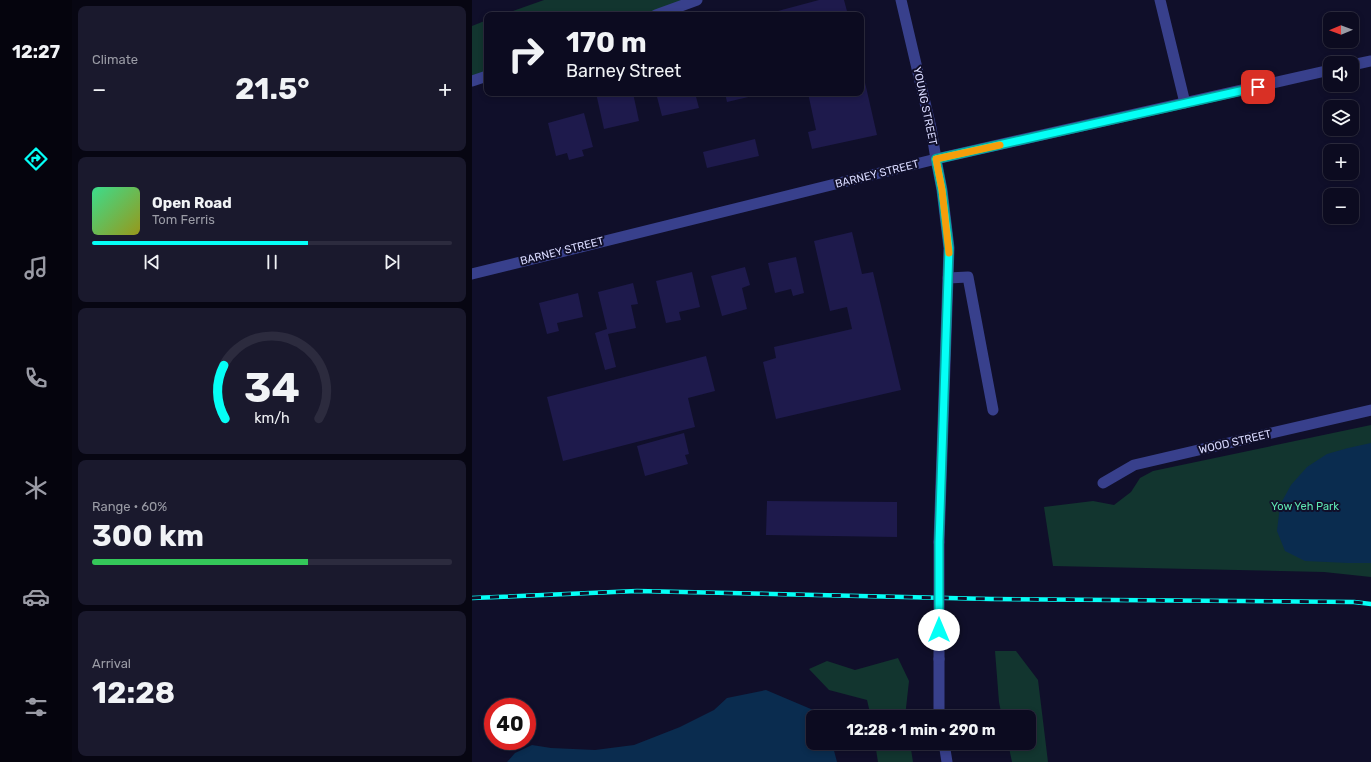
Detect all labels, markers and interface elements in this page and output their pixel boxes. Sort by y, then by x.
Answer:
north arrow [1323,12,1359,48]
map controls [1323,12,1359,224]
text: 170 m [566,26,647,59]
icon: right [500,28,552,80]
text: 12:27 [12,41,60,63]
text: Climate [92,52,138,67]
button: sound [1323,56,1359,92]
text: Barney Street [566,60,681,82]
street label: YOUNG STREET [910,66,940,147]
pin [1241,70,1275,104]
text: 21.5° [235,71,310,107]
text: − [92,76,106,103]
text: + [438,76,452,103]
icon: arrive [1247,76,1269,98]
button: layers [1323,100,1359,136]
button: + [1323,144,1359,180]
icon: directions [22,145,50,173]
street label: BARNEY STREET [834,157,921,191]
button: − [1323,188,1359,224]
text: Open Road [152,194,232,212]
text: Tom Ferris [152,212,215,227]
street label: BARNEY STREET [519,234,606,268]
icon: previous [141,251,163,273]
icon: pause [261,251,283,273]
icon: next [381,251,403,273]
icon: music [22,254,50,282]
text: 34 [244,363,300,412]
icon: phone [22,364,50,392]
text: km/h [254,410,290,427]
street label: WOOD STREET [1198,427,1273,457]
icon: climate [22,474,50,502]
text: Range · 60% [92,499,167,514]
park label: Yow Yeh Park [1271,500,1339,513]
text: 300 km [92,518,204,554]
icon: car [22,583,50,611]
position arrow [918,609,960,651]
text: Arrival [92,656,131,671]
text: 12:28 [92,675,175,711]
icon: filters [22,693,50,721]
speed limit sign: 40 [484,698,536,750]
text: 12:28 · 1 min · 290 m [847,721,996,739]

